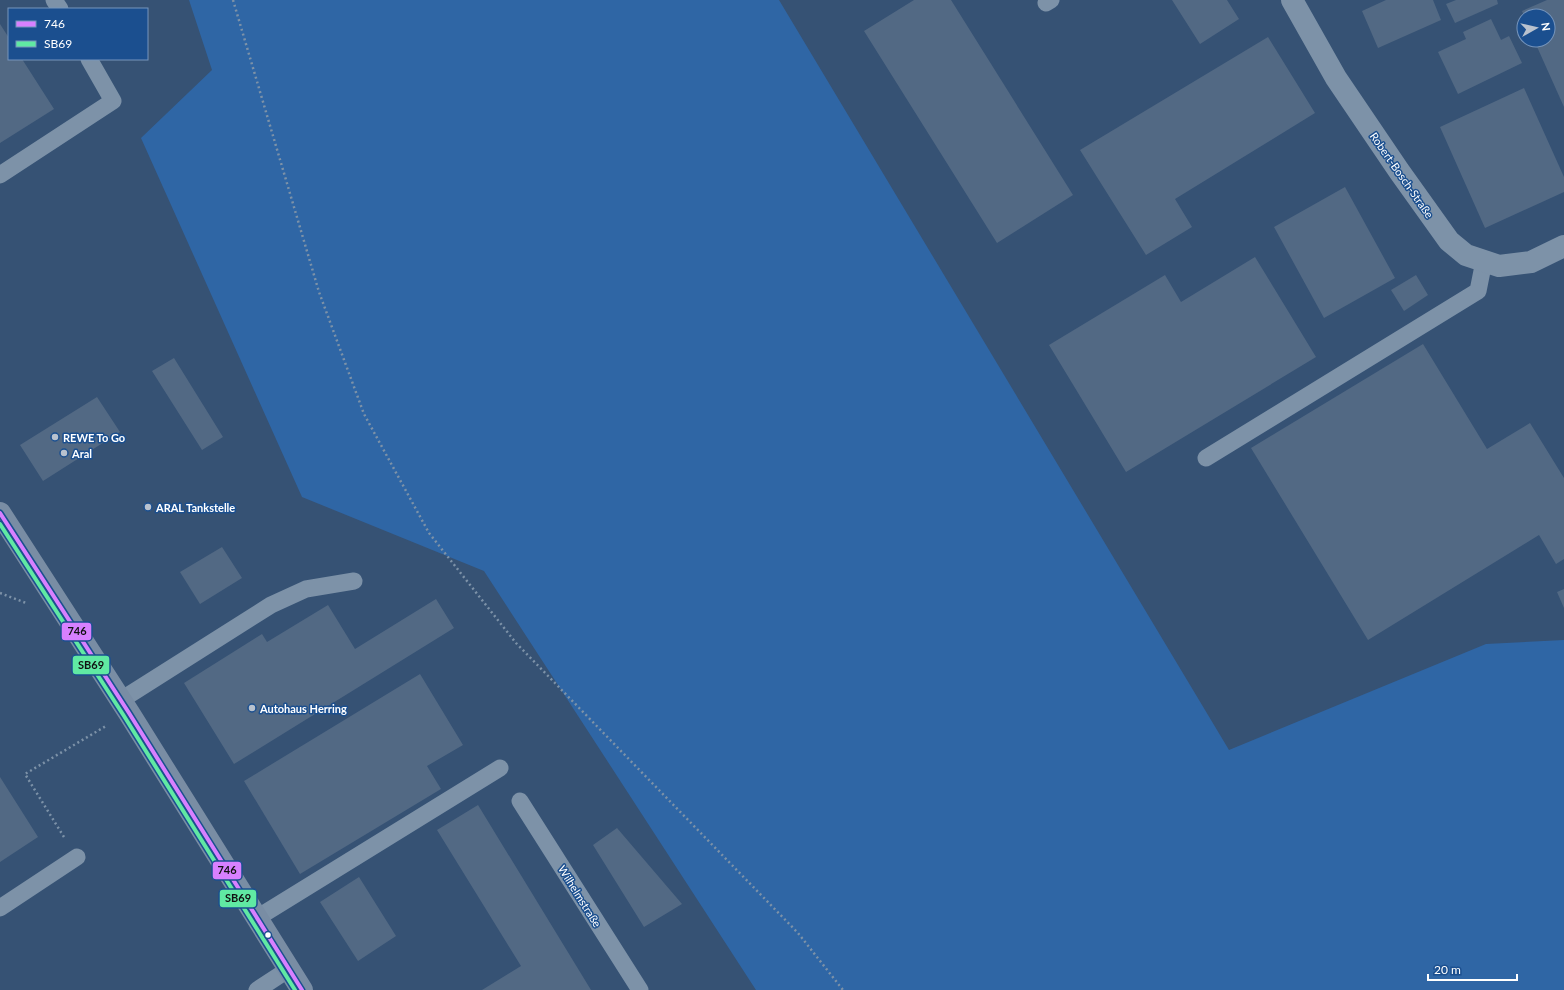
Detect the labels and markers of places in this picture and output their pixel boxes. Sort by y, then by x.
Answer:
place label: REWE To Go [63,431,125,444]
marker: REWE To Go [50,432,60,442]
place label: Aral [71,447,92,460]
marker: Aral [59,448,69,458]
place label: ARAL Tankstelle [155,501,235,514]
marker: ARAL Tankstelle [143,502,153,512]
place label: Autohaus Herring [259,702,347,715]
marker: Autohaus Herring [247,703,257,713]
unlabelled marker [263,930,273,940]

